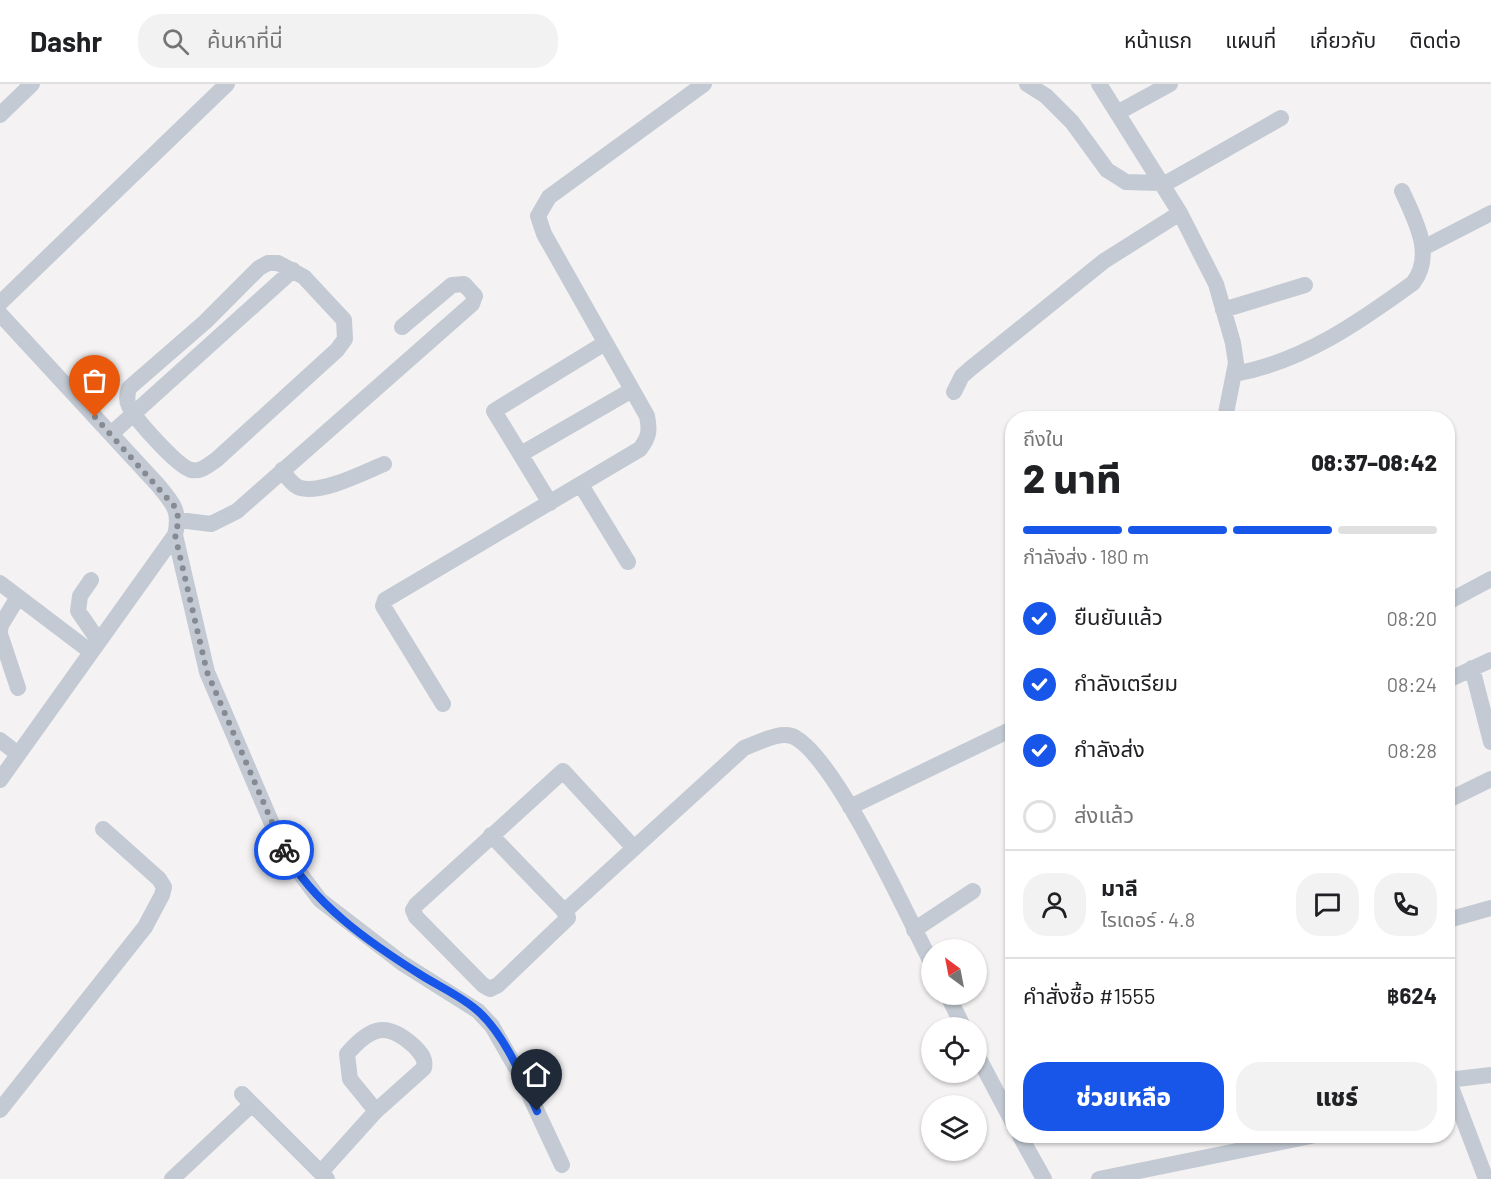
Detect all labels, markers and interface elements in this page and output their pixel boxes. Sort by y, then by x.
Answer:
search box [138,14,558,68]
text: Dashr [30,24,102,58]
icon: search [159,25,192,58]
text: ค้นหาที่นี่ [207,26,283,52]
text: หน้าแรก [1124,27,1192,52]
text: แผนที่ [1225,27,1276,52]
text: เกี่ยวกับ [1309,27,1376,52]
text: ติดต่อ [1409,27,1461,52]
pin [69,355,120,417]
icon: bag [78,364,111,397]
text: ถึงใน [1023,426,1064,450]
text: 08:37–08:42 [1311,449,1437,475]
text: 2 นาที [1023,454,1121,501]
text: กำลังส่ง · 180 m [1023,544,1149,568]
icon: check [1023,602,1056,635]
text: ยืนยันแล้ว [1074,603,1163,629]
text: 08:20 [1386,606,1437,630]
icon: check [1023,668,1056,701]
text: กำลังเตรียม [1074,669,1178,695]
text: 08:24 [1387,672,1437,696]
icon: check [1023,734,1056,767]
text: กำลังส่ง [1074,735,1145,761]
text: 08:28 [1387,738,1437,762]
text: ส่งแล้ว [1074,801,1134,827]
courier [254,820,314,880]
icon: bike [268,834,301,867]
button: person [1023,873,1086,936]
button: chat [1296,873,1359,936]
button: phone [1374,873,1437,936]
text: มาลี [1101,874,1138,900]
text: ไรเดอร์ · 4.8 [1101,907,1195,931]
north arrow [921,939,987,1005]
map controls [921,939,987,1161]
text: คำสั่งซื้อ #1555 [1023,982,1155,1008]
text: ฿624 [1387,982,1437,1008]
button: locate [921,1017,987,1083]
pin [511,1049,562,1111]
icon: home [520,1058,553,1091]
button: ช่วยเหลือ [1023,1062,1224,1131]
button: แชร์ [1236,1062,1437,1131]
button: layers [921,1095,987,1161]

